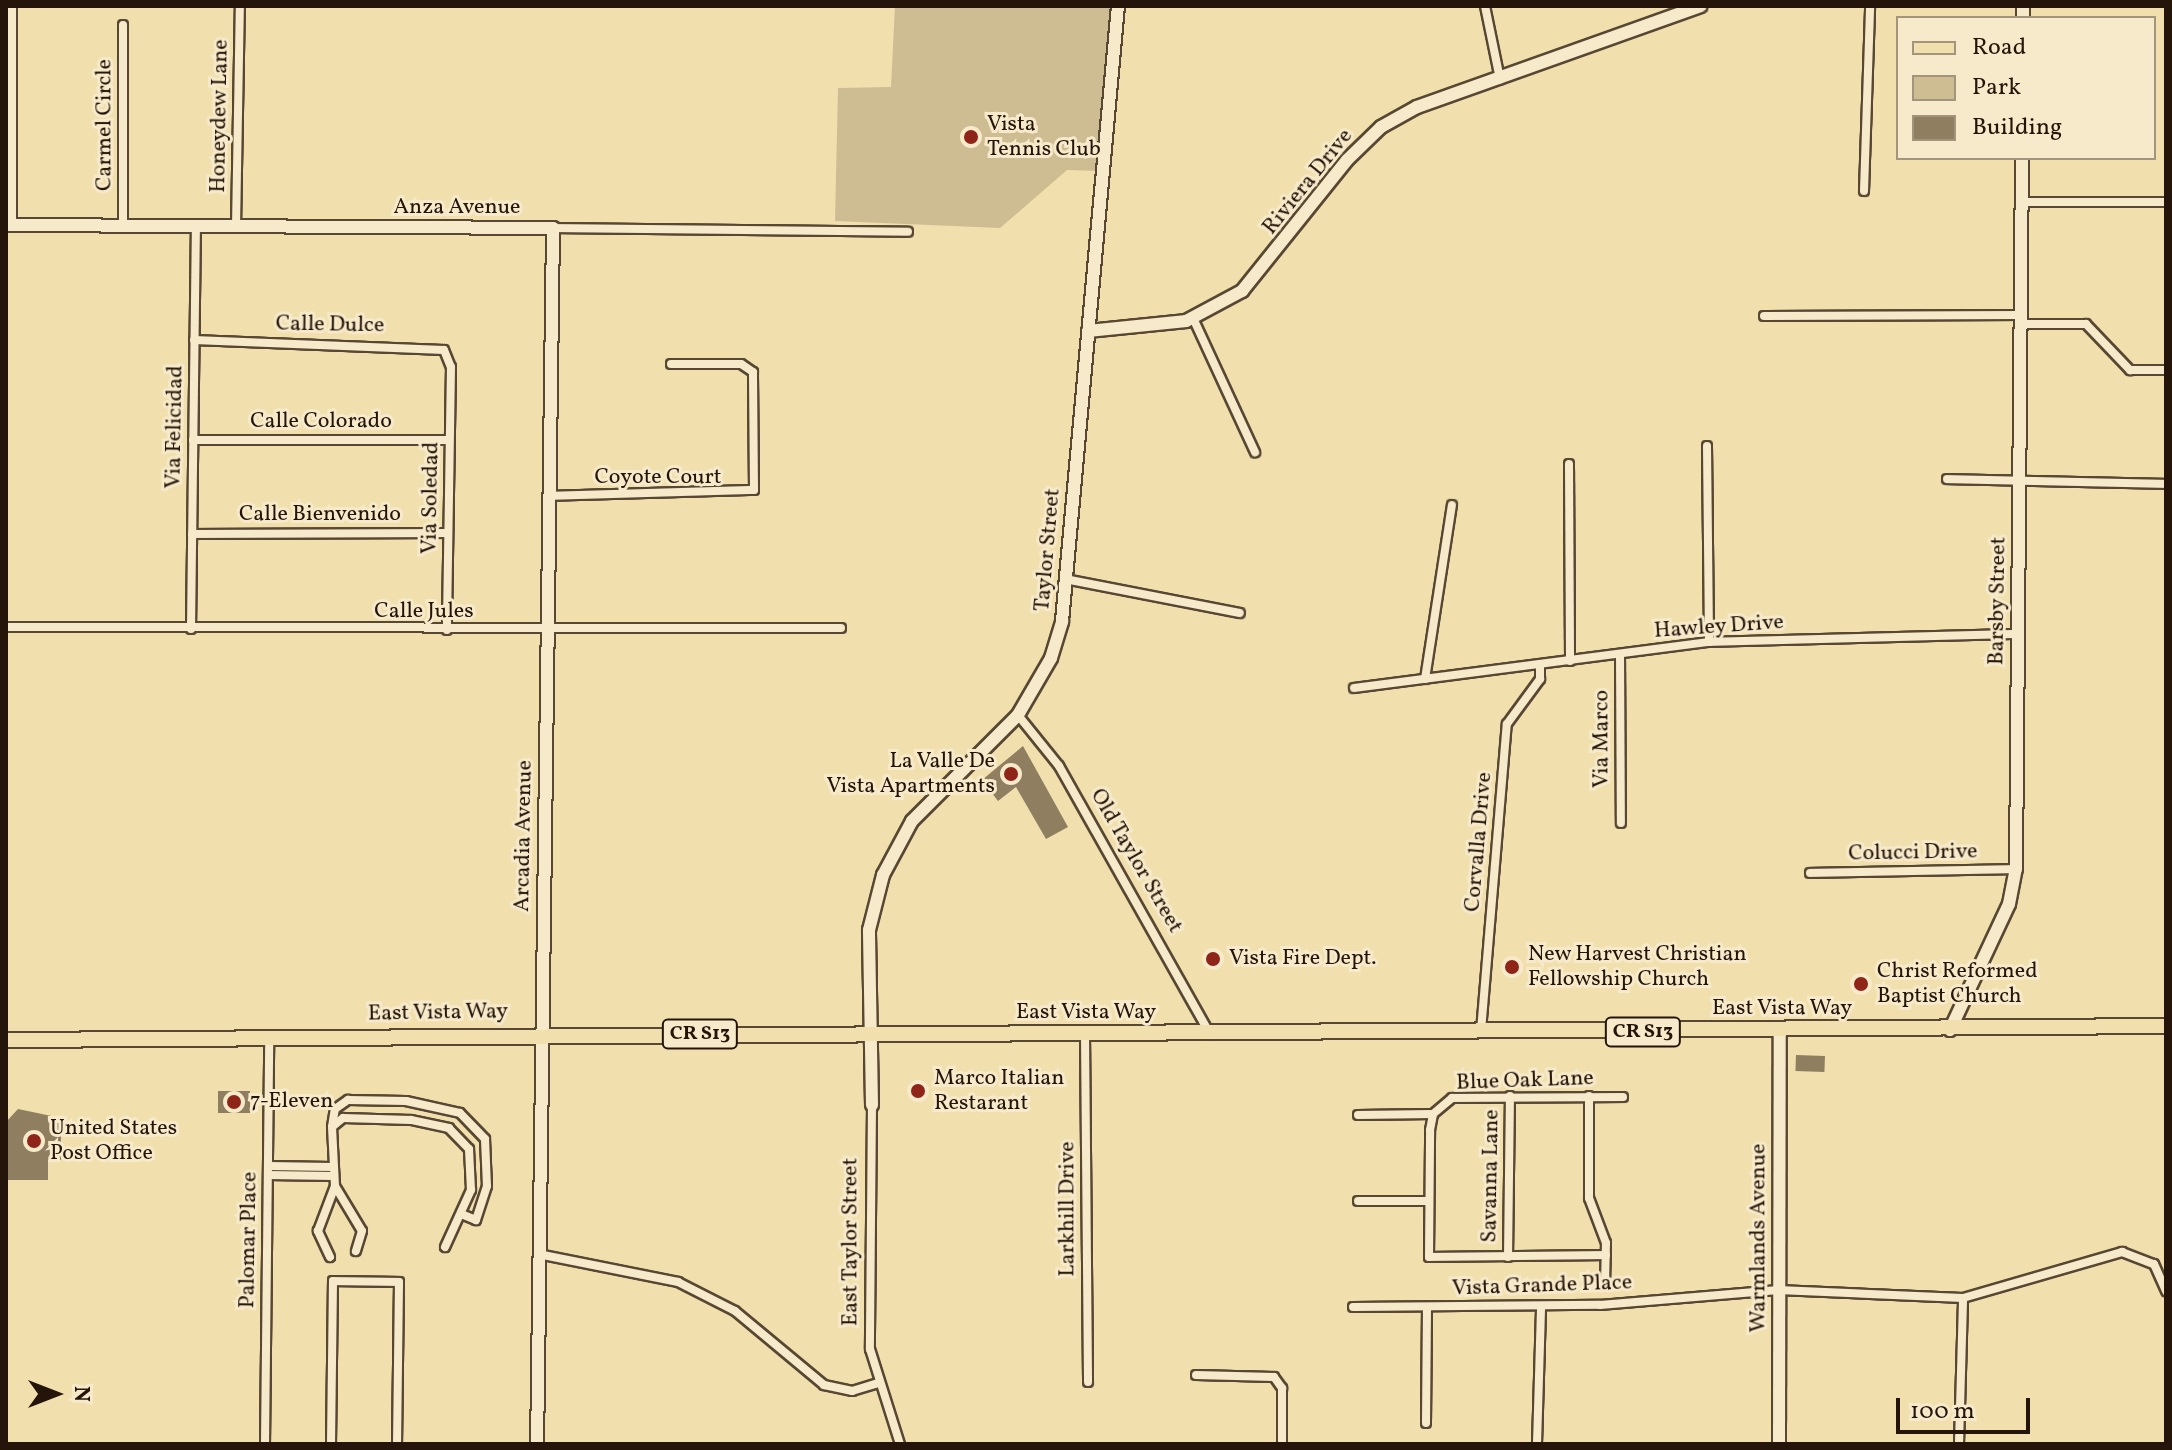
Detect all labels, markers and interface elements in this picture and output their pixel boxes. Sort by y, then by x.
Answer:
legend [1896,16,2156,160]
text: Road [1972,31,2026,65]
street label: Honeydew Lane [205,39,235,193]
street label: Carmel Circle [92,59,118,191]
text: Park [1972,71,2021,105]
place label: Vista Tennis Club [987,111,1101,162]
text: Building [1972,111,2062,145]
street label: Riviera Drive [1257,124,1359,240]
marker: Vista Tennis Club [962,128,980,146]
street label: Anza Avenue [394,195,520,221]
street label: Calle Dulce [275,311,385,339]
street label: Via Felicidad [161,365,189,489]
street label: Calle Colorado [250,409,392,435]
street label: Via Soledad [417,442,445,554]
street label: Coyote Court [595,465,721,491]
street label: Taylor Street [1029,487,1067,613]
street label: Calle Bienvenido [239,502,401,528]
street label: Barsby Street [1984,536,2012,666]
street label: Calle Jules [374,599,474,625]
street label: Hawley Drive [1653,609,1785,645]
street label: Via Marco [1589,690,1615,788]
place label: La Valle De Vista Apartments [827,748,995,800]
street label: Arcadia Avenue [509,760,539,912]
marker: La Valle De Vista Apartments [1002,765,1020,783]
street label: Corvalla Drive [1460,771,1498,913]
street label: Old Taylor Street [1084,784,1188,938]
street label: Colucci Drive [1848,839,1978,867]
place label: New Harvest Christian Fellowship Church [1528,941,1747,992]
place label: Vista Fire Dept. [1229,946,1376,972]
marker: Vista Fire Dept. [1204,950,1222,968]
marker: New Harvest Christian Fellowship Church [1503,958,1521,976]
place label: Christ Reformed Baptist Church [1877,958,2038,1010]
marker: Christ Reformed Baptist Church [1852,975,1870,993]
street label: East Vista Way [1711,996,1853,1022]
street label: East Vista Way [367,999,509,1027]
street label: East Vista Way [1015,1000,1157,1026]
road number: CR S13 [1603,1016,1683,1048]
road number: CR S13 [660,1018,740,1050]
place label: Marco Italian Restarant [934,1065,1064,1116]
street label: Blue Oak Lane [1456,1065,1594,1097]
marker: Marco Italian Restarant [909,1082,927,1100]
place label: 7-Eleven [250,1089,333,1115]
marker: 7-Eleven [225,1093,243,1111]
street label: Savanna Lane [1477,1109,1505,1243]
place label: United States Post Office [50,1115,177,1166]
marker: United States Post Office [25,1132,43,1150]
street label: Larkhill Drive [1055,1141,1081,1277]
street label: Warmlands Avenue [1746,1143,1772,1333]
street label: East Taylor Street [838,1157,864,1327]
street label: Palomar Place [235,1171,263,1309]
street label: Vista Grande Place [1451,1270,1633,1302]
north arrow [16,1354,96,1434]
scale bar [1900,1382,2034,1432]
text: N [65,1386,96,1402]
text: 100 m [1910,1395,1975,1429]

